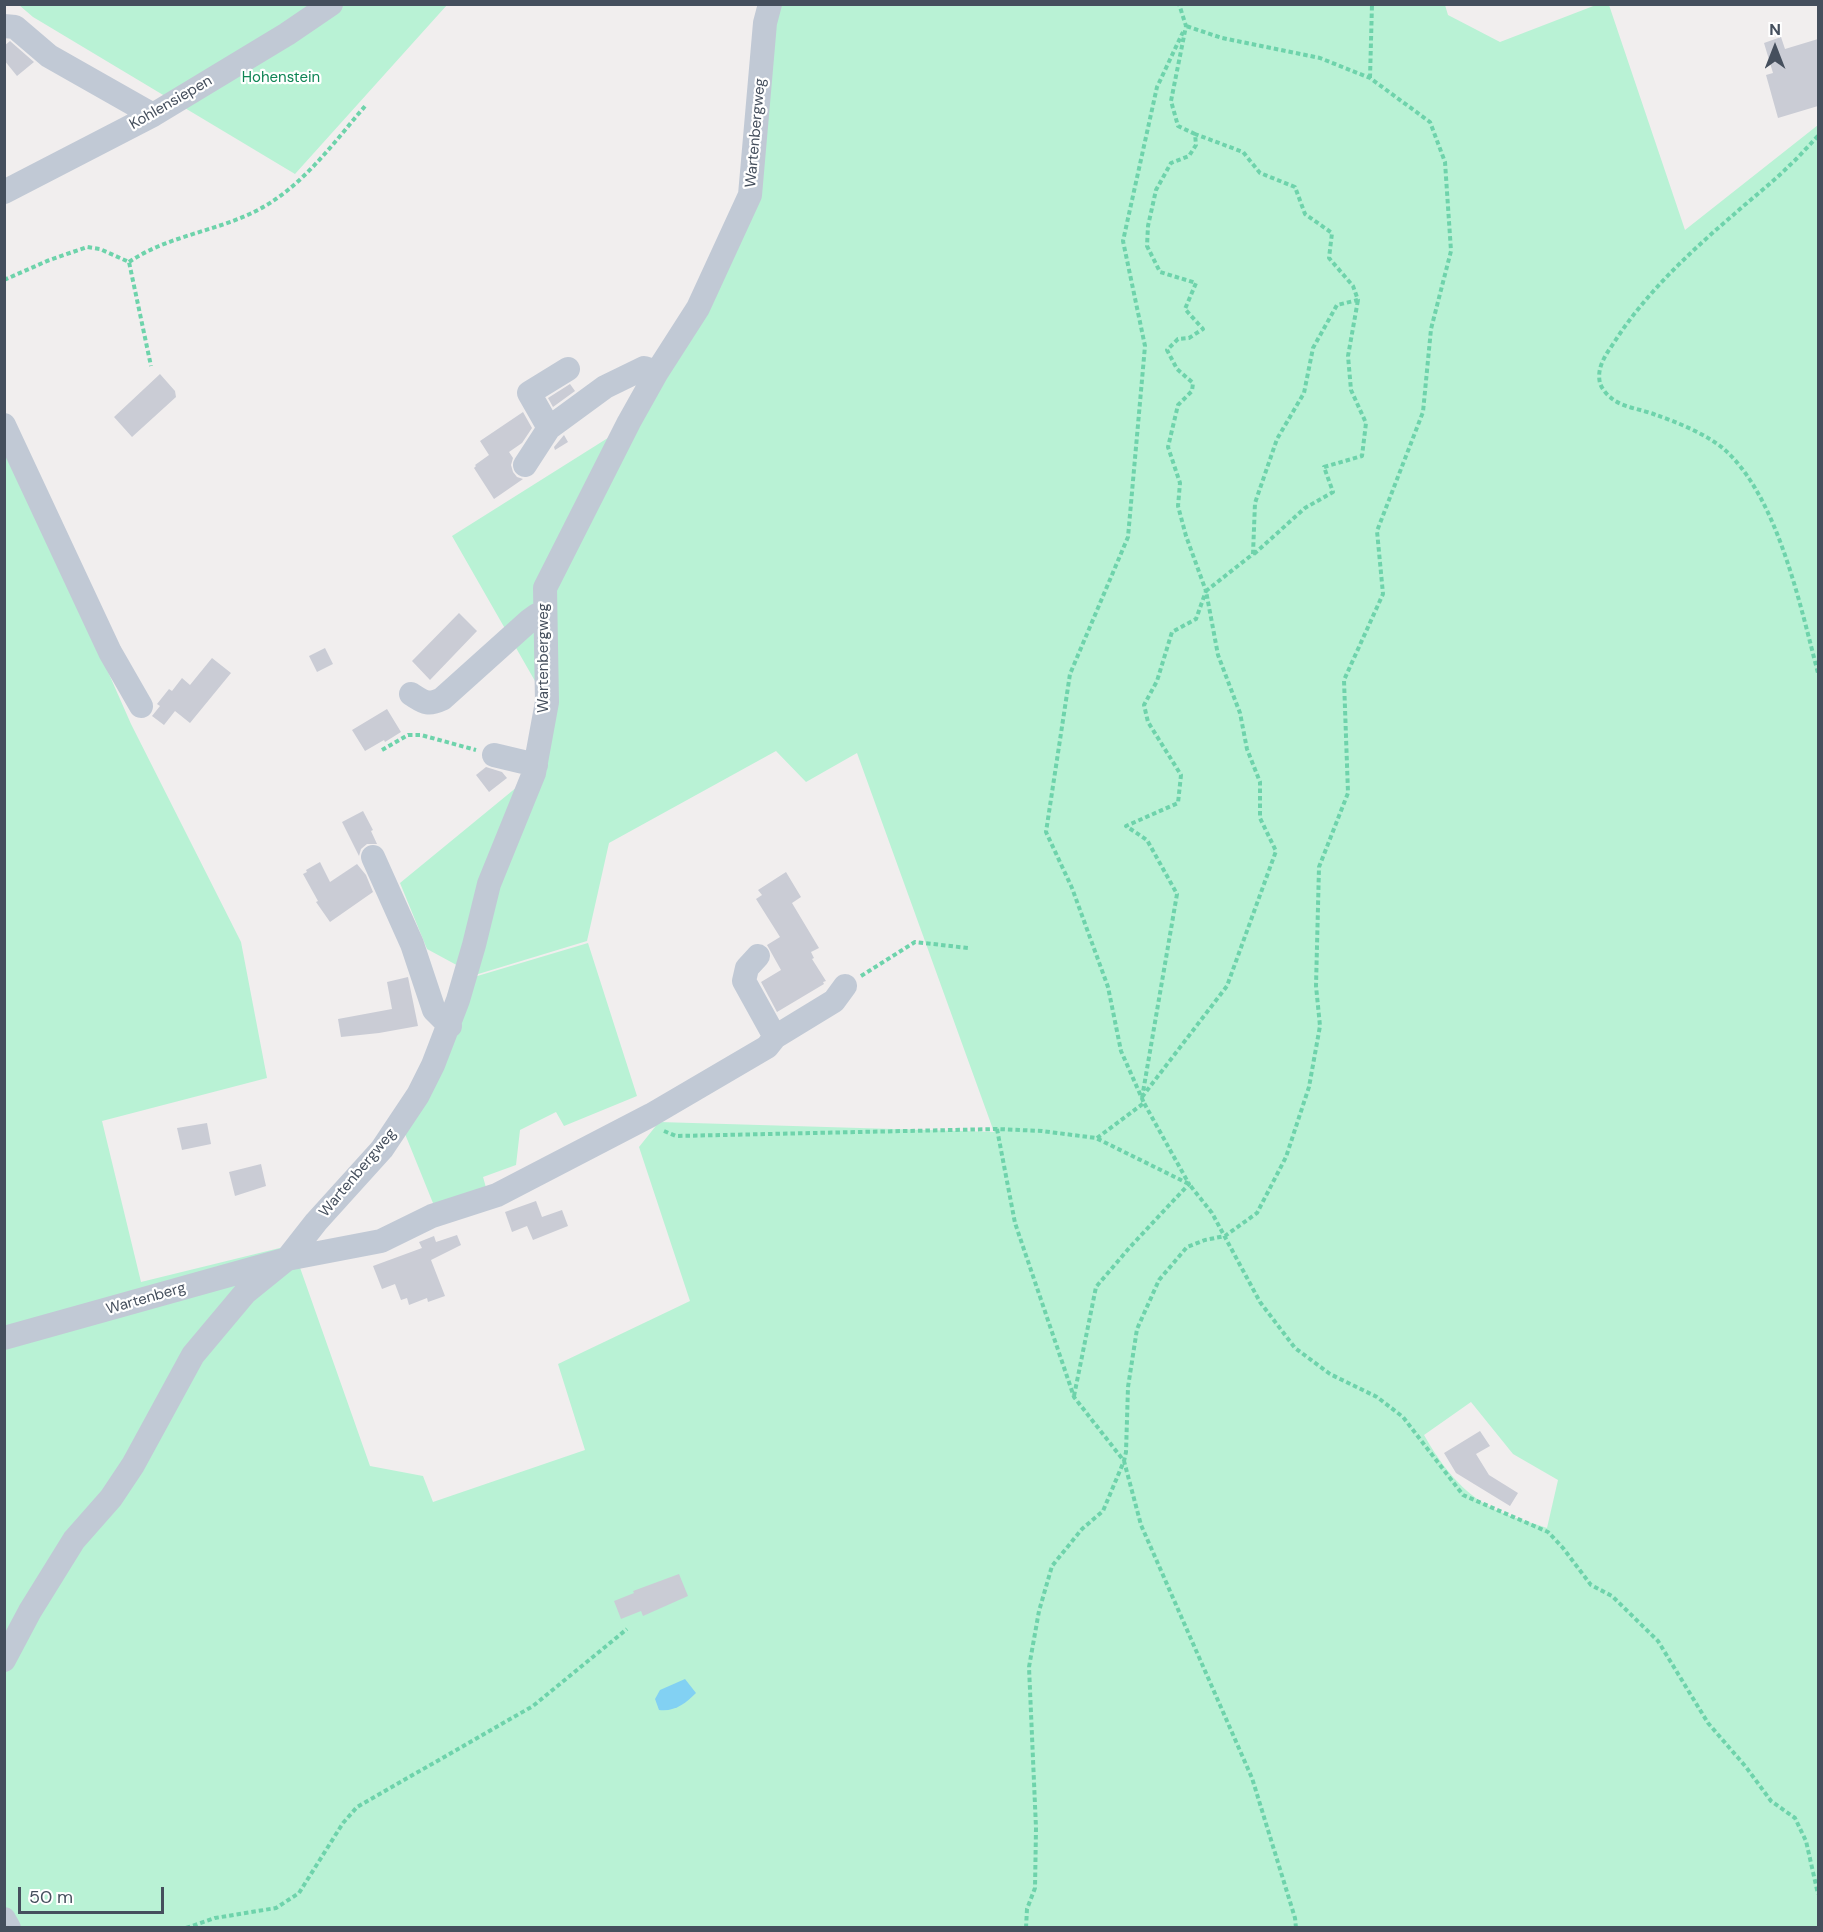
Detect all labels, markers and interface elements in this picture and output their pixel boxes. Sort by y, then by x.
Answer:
north arrow [1745,18,1805,78]
text: N [1769,19,1781,40]
park label: Hohenstein [242,69,320,87]
street label: Kohlensiepen [126,72,216,134]
street label: Wartenbergweg [742,77,770,189]
street label: Wartenbergweg [535,603,553,713]
street label: Wartenbergweg [316,1125,400,1221]
street label: Wartenberg [104,1279,188,1319]
scale bar [21,1875,166,1913]
text: 50 m [29,1885,73,1909]

